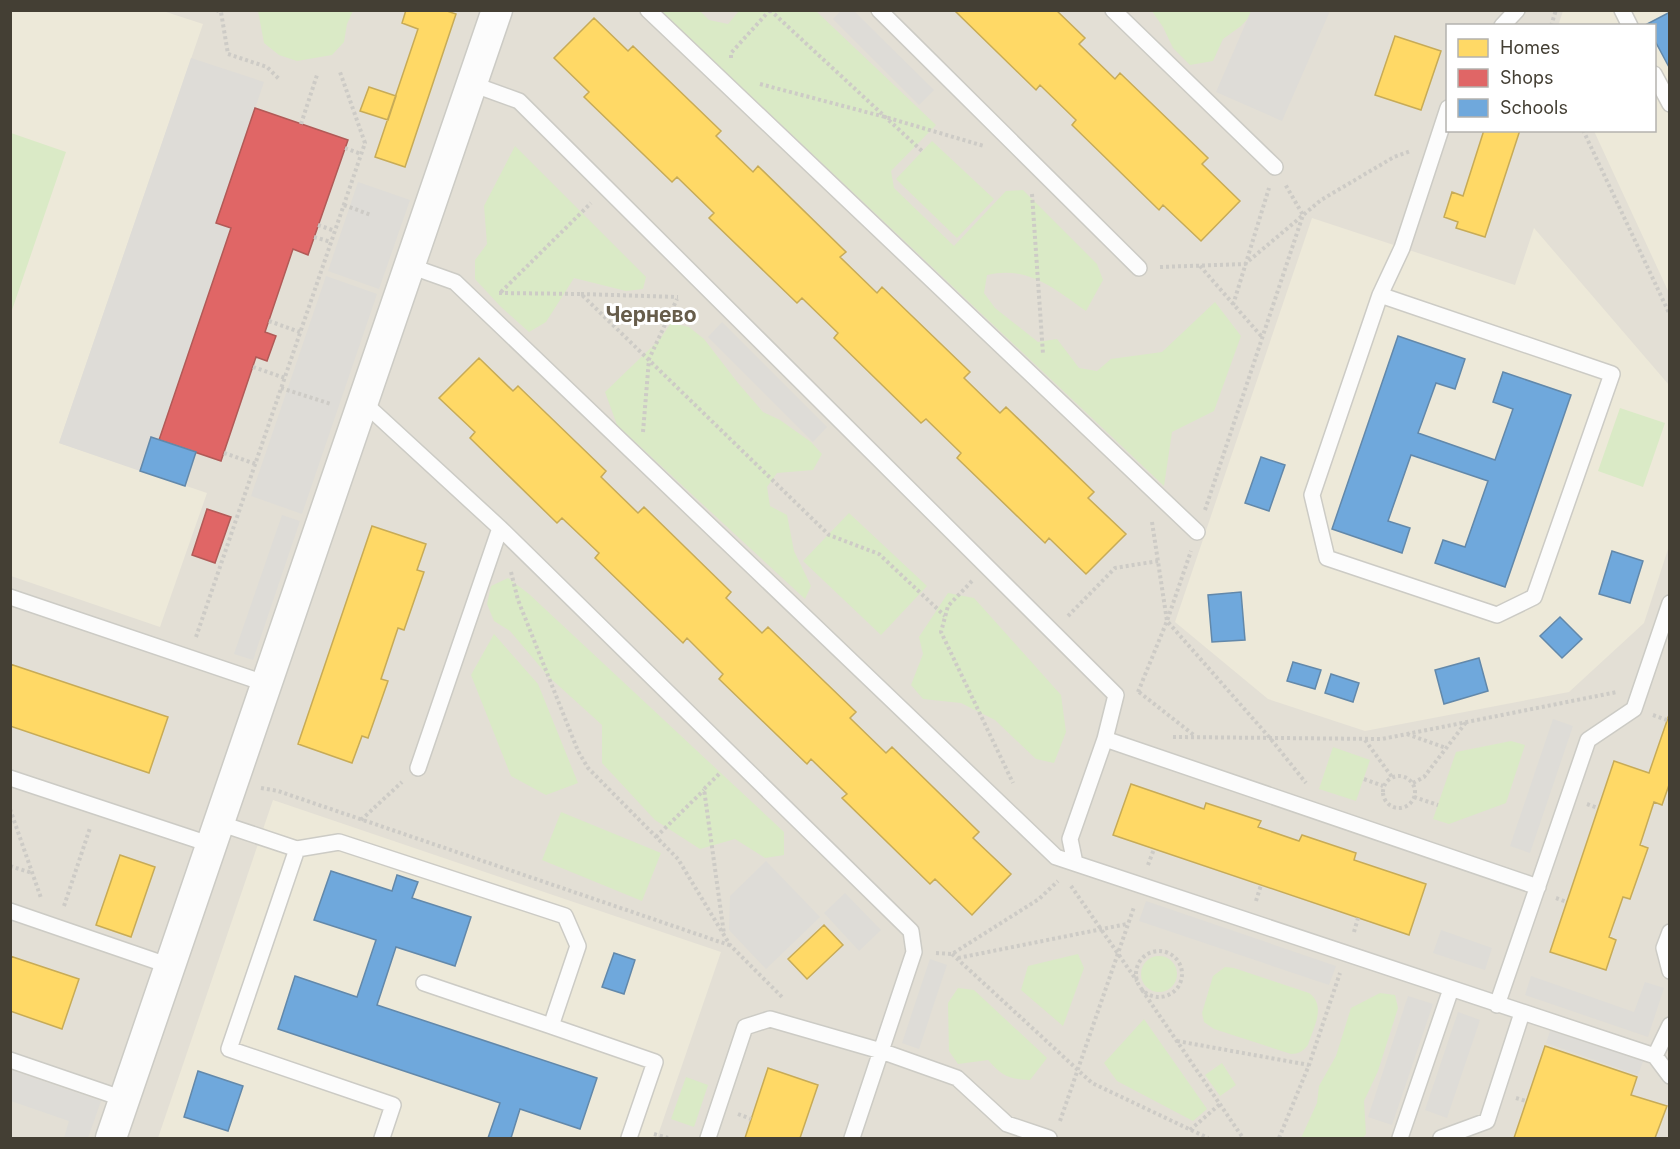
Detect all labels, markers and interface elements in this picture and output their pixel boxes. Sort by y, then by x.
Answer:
legend [1446,24,1656,132]
text: Homes [1500,37,1560,58]
text: Shops [1500,67,1554,88]
text: Schools [1500,97,1568,118]
district label: Чернево [605,302,697,327]

